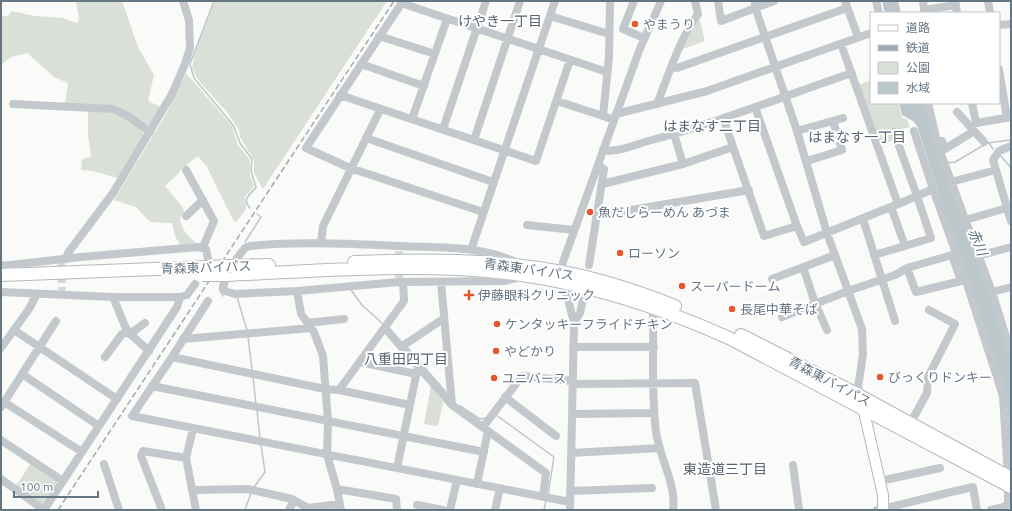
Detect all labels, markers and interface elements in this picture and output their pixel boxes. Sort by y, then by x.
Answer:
legend [870,12,1000,104]
district label: けやき一丁目 [458,13,542,29]
place label: やまうり [643,17,695,31]
marker: やまうり [630,19,640,29]
text: 道路 [906,21,930,34]
text: 鉄道 [906,41,930,54]
text: 公園 [906,61,930,74]
text: 水域 [906,81,930,94]
district label: はまなす二丁目 [663,118,761,134]
district label: はまなす一丁目 [808,129,906,145]
place label: 魚だしらーめん あづま [598,205,731,219]
marker: 魚だしらーめん あづま [585,207,595,217]
water label: 赤川 [965,226,991,260]
place label: ローソン [628,246,680,260]
marker: ローソン [615,248,625,258]
street label: 青森東バイパス [483,256,575,282]
street label: 青森東バイパス [160,258,252,276]
place label: スーパードーム [690,279,780,293]
marker: スーパードーム [677,281,687,291]
place label: 伊藤眼科クリニック [478,288,595,302]
marker: 伊藤眼科クリニック [463,289,475,301]
place label: 長尾中華そば [740,302,818,316]
marker: 長尾中華そば [727,304,737,314]
place label: ケンタッキーフライドチキン [505,317,672,331]
marker: ケンタッキーフライドチキン [492,319,502,329]
place label: やどかり [504,344,556,358]
marker: やどかり [491,346,501,356]
district label: 八重田四丁目 [364,351,448,367]
street label: 青森東バイパス [787,354,873,408]
place label: びっくりドンキー [888,370,992,384]
place label: ユニバース [502,371,566,385]
marker: びっくりドンキー [875,372,885,382]
marker: ユニバース [489,373,499,383]
district label: 東造道三丁目 [683,461,767,477]
scale bar [14,473,98,499]
text: 100 m [20,480,53,493]

